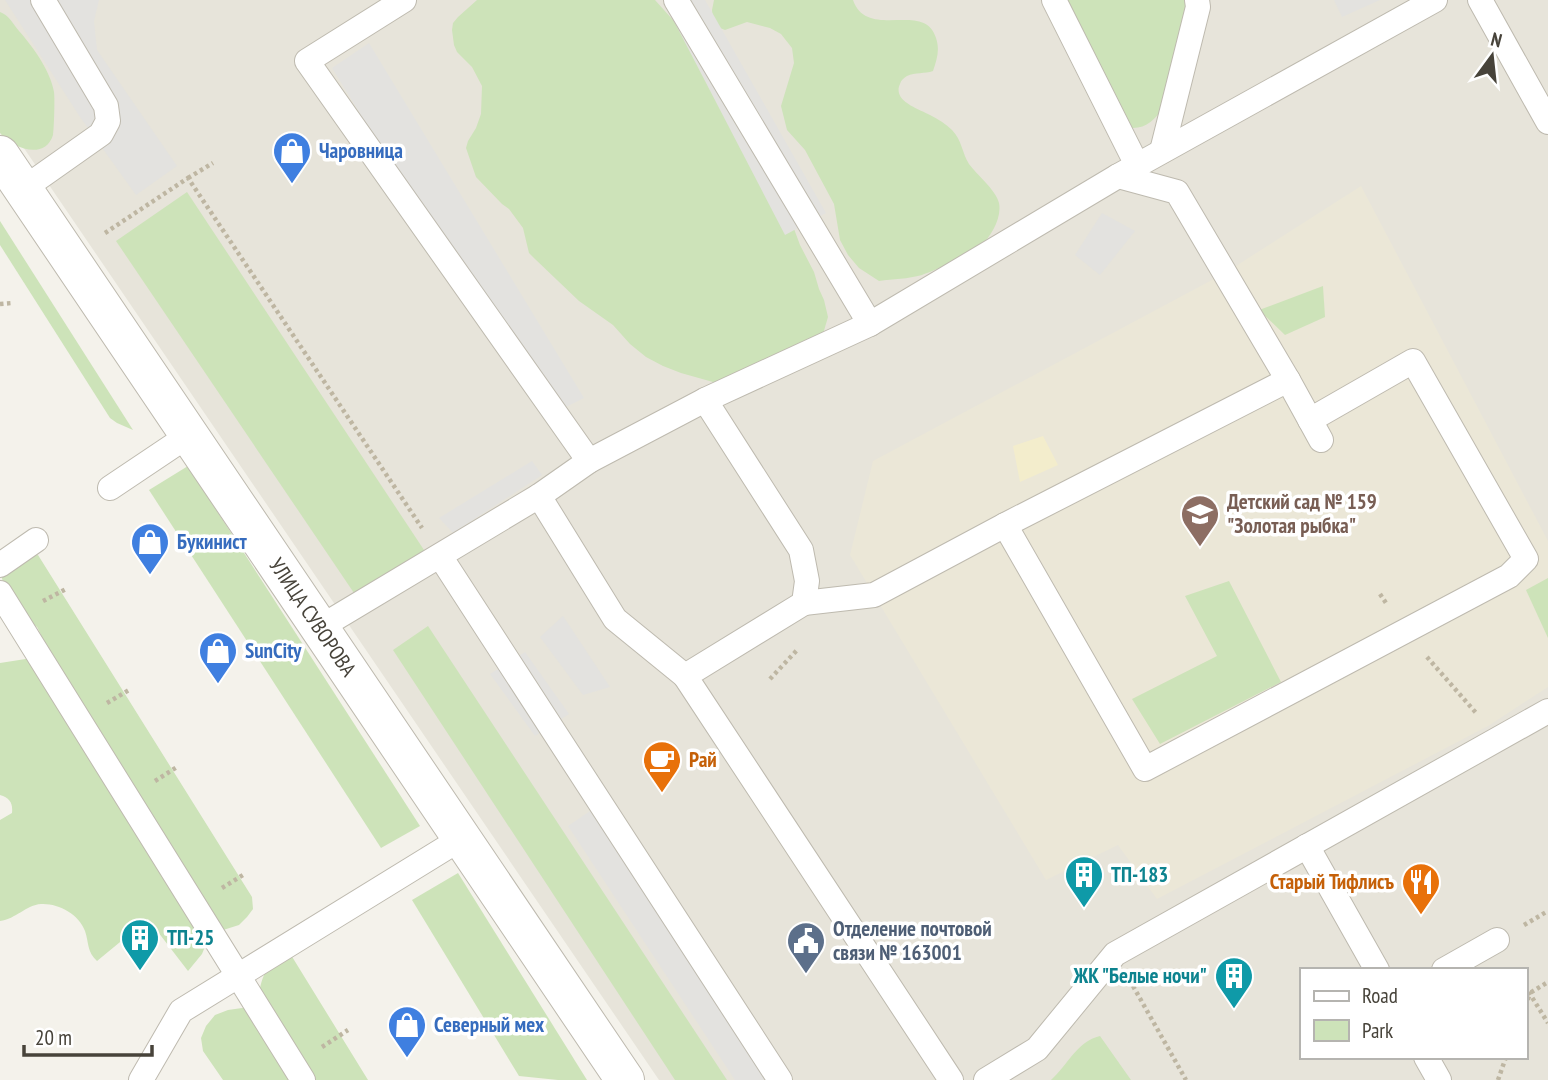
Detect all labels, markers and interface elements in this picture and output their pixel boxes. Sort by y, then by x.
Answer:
north arrow [1457,21,1527,91]
text: N [1488,27,1504,52]
shop icon: Чаровница [271,130,313,185]
place label: Чаровница [319,137,403,164]
place label: Детский сад № 159 "Золотая рыбка" [1227,488,1377,539]
school or university icon: Детский сад № 159 "Золотая рыбка" [1179,493,1221,548]
shop icon: Букинист [129,521,171,576]
place label: Букинист [177,528,248,555]
street label: УЛИЦА СУВОРОВА [263,553,362,681]
shop icon: SunCity [197,630,239,685]
place label: SunCity [245,637,302,664]
cafe icon: Рай [641,739,683,794]
place label: Рай [689,746,717,773]
building icon: ТП-183 [1063,854,1105,909]
place label: ТП-183 [1111,861,1168,888]
restaurant icon: Старый Тифлисъ [1400,861,1442,916]
place label: Старый Тифлисъ [1270,868,1394,895]
place label: Отделение почтовой связи № 163001 [833,915,992,966]
building icon: ТП-25 [119,917,161,972]
public building icon: Отделение почтовой связи № 163001 [785,920,827,975]
place label: ТП-25 [167,924,214,951]
building icon: ЖК "Белые ночи" [1213,955,1255,1010]
place label: ЖК "Белые ночи" [1073,962,1207,989]
legend [1300,968,1527,1059]
text: Road [1362,982,1398,1009]
shop icon: Северный мех [386,1004,428,1059]
place label: Северный мех [434,1011,545,1038]
scale bar [24,1014,152,1058]
text: Park [1362,1017,1393,1044]
text: 20 m [35,1024,72,1051]

